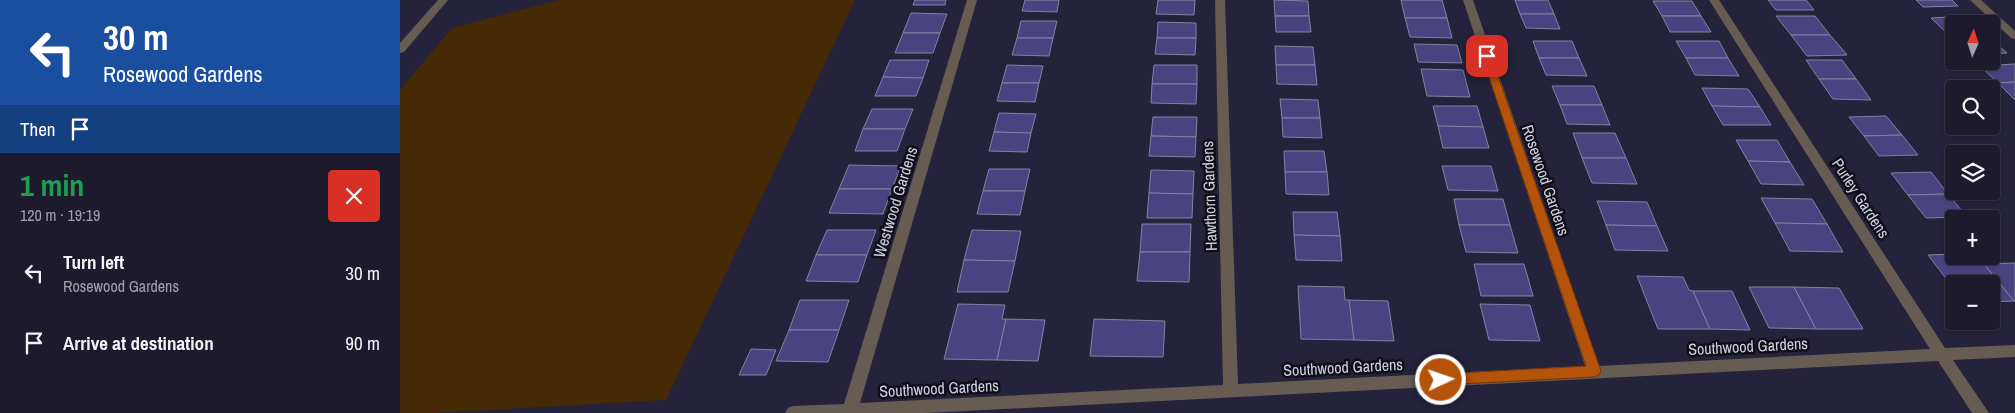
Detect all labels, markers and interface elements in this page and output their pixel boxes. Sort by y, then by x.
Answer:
text: 30 m [103,14,168,61]
north arrow [1945,15,2000,70]
map controls [1945,15,2000,330]
icon: left [20,20,85,85]
pin [1466,35,1508,77]
icon: arrive [1473,42,1501,70]
text: Rosewood Gardens [103,59,262,89]
button: search [1945,80,2000,135]
icon: arrive [66,115,94,143]
text: Then [20,116,56,142]
street label: Rosewood Gardens [1517,122,1575,238]
street label: Hawthorn Gardens [1196,141,1222,251]
street label: Westwood Gardens [868,144,922,260]
button: layers [1945,145,2000,200]
street label: Purley Gardens [1827,154,1895,242]
text: 1 min [20,165,84,205]
button: close [328,170,380,222]
text: 120 m · 19:19 [20,204,100,226]
button: + [1945,210,2000,265]
text: Turn left [63,249,124,275]
icon: left [20,259,48,287]
text: 30 m [345,260,380,286]
text: Rosewood Gardens [63,275,179,297]
button: − [1945,275,2000,330]
icon: arrive [20,329,48,357]
text: Arrive at destination [63,330,214,356]
text: 90 m [345,330,380,356]
street label: Southwood Gardens [1688,332,1808,360]
street label: Southwood Gardens [1283,353,1403,381]
position arrow [1414,353,1466,405]
street label: Southwood Gardens [879,374,999,402]

